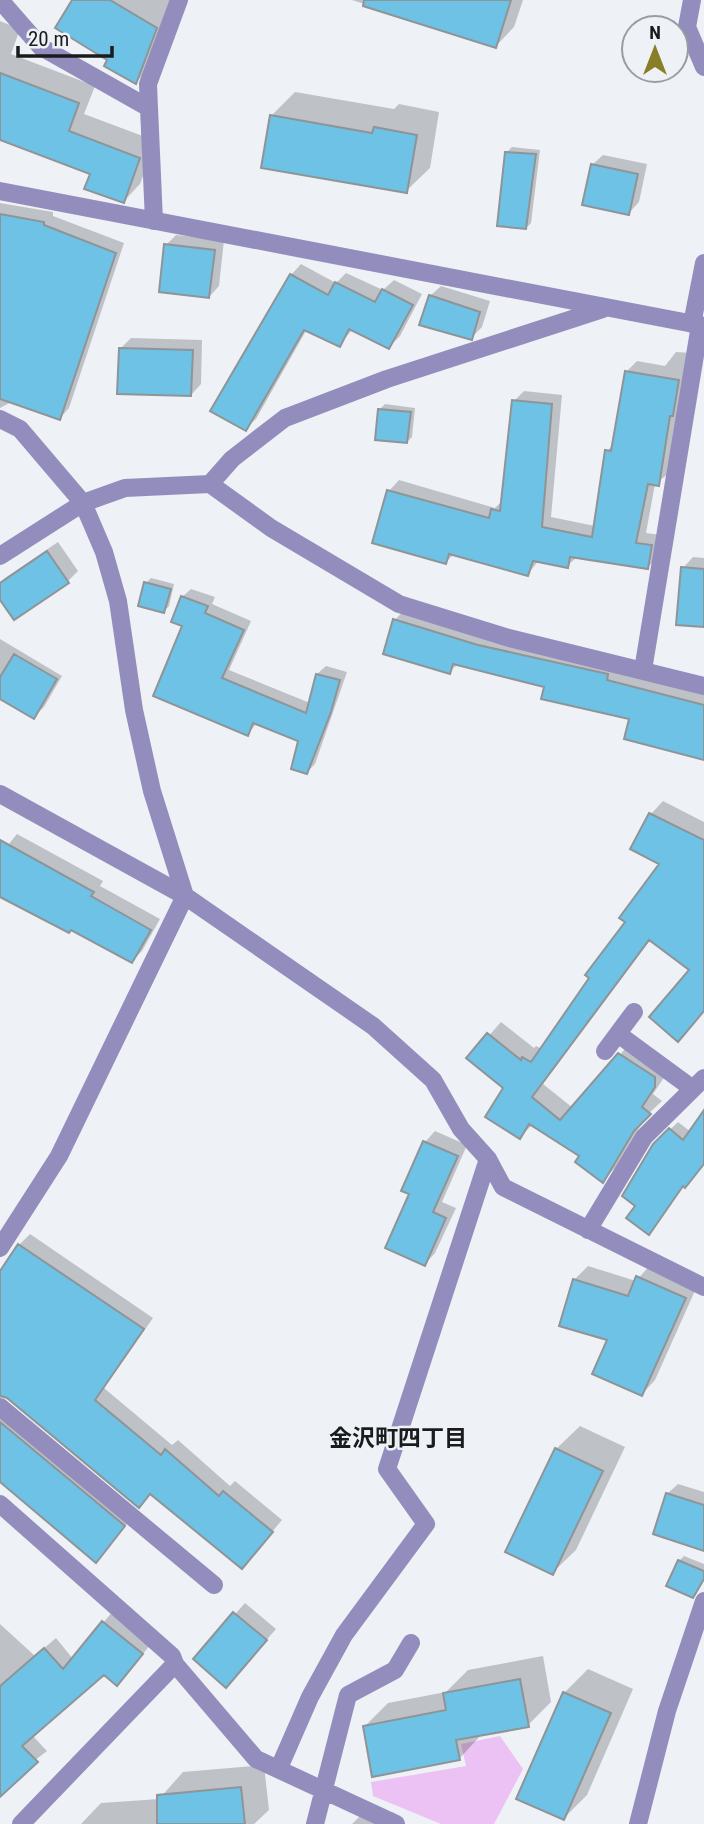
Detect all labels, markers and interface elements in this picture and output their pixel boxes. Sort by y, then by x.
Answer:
scale bar [18,14,112,58]
north arrow [620,14,690,84]
text: N [649,21,661,44]
text: 20 m [28,27,69,51]
district label: 金沢町四丁目 [329,1425,467,1452]

